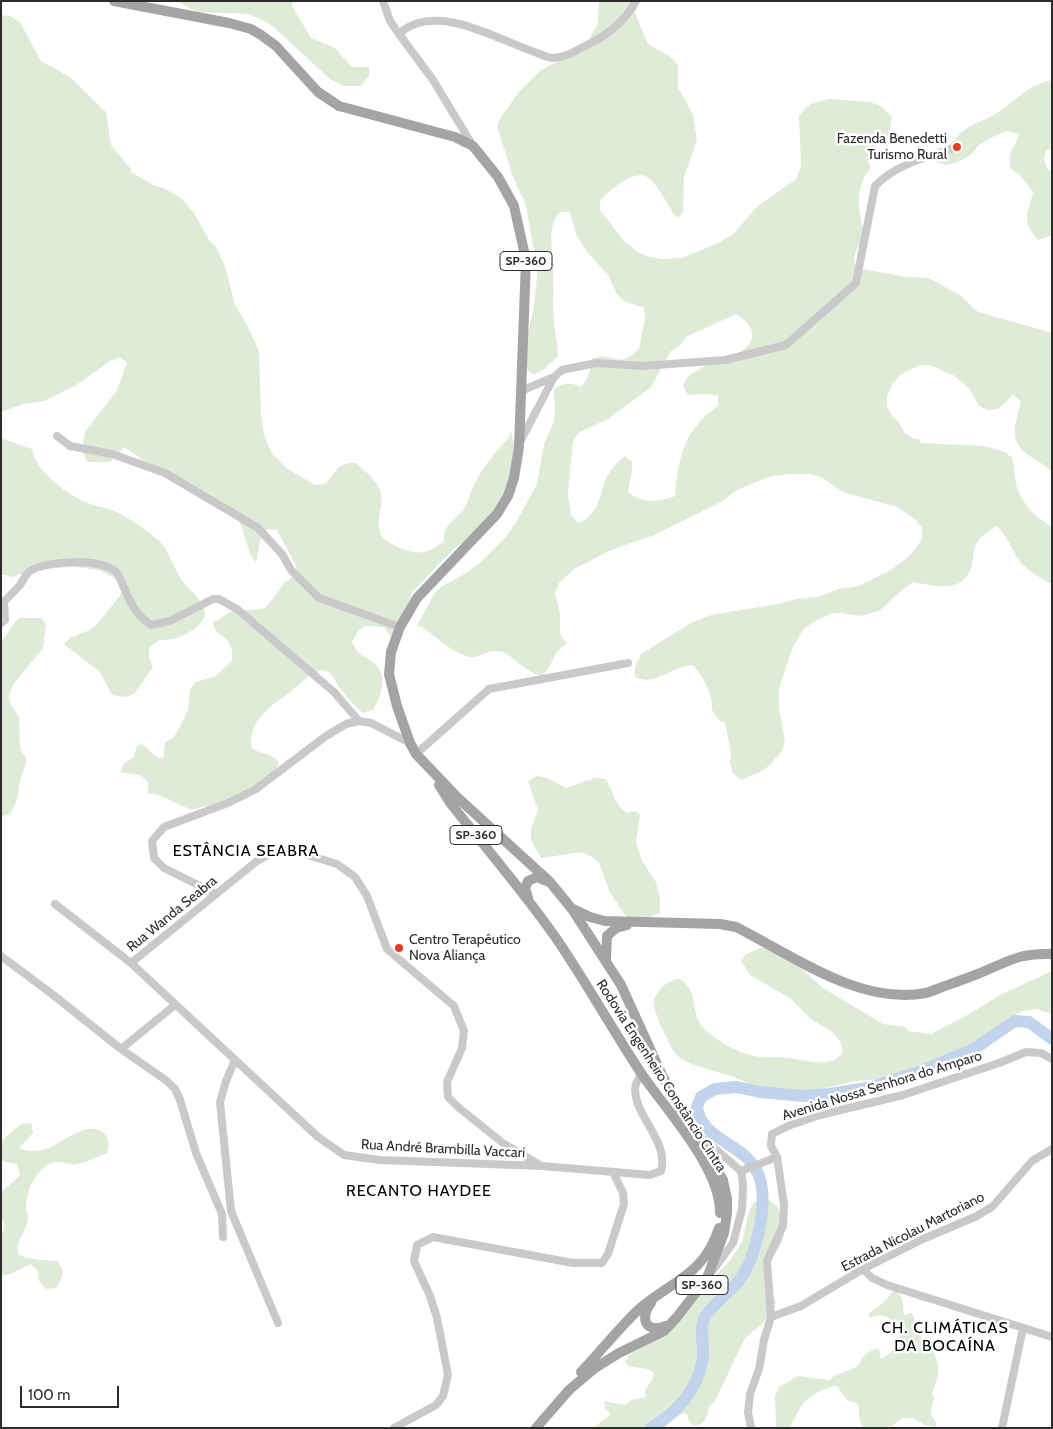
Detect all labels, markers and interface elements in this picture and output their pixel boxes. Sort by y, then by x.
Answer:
place label: Fazenda Benedetti Turismo Rural [837,131,947,164]
marker: Fazenda Benedetti Turismo Rural [951,141,963,153]
road number: SP-360 [500,252,552,270]
road number: SP-360 [450,826,502,844]
district label: ESTÂNCIA SEABRA [171,841,321,861]
street label: Rua Wanda Seabra [123,872,221,956]
place label: Centro Terapêutico Nova Aliança [409,932,521,964]
marker: Centro Terapêutico Nova Aliança [393,942,405,954]
street label: Rodovia Engenheiro Constâncio Cintra [592,977,730,1175]
street label: Avenida Nossa Senhora do Amparo [780,1048,984,1124]
street label: Rua André Brambilla Vaccari [360,1136,526,1162]
district label: RECANTO HAYDEE [344,1181,494,1201]
street label: Estrada Nicolau Martoriano [839,1189,987,1275]
road number: SP-360 [676,1276,728,1294]
district label: CH. CLIMÁTICAS DA BOCAÍNA [879,1318,1011,1356]
scale bar [22,1376,121,1408]
text: 100 m [28,1386,70,1404]

